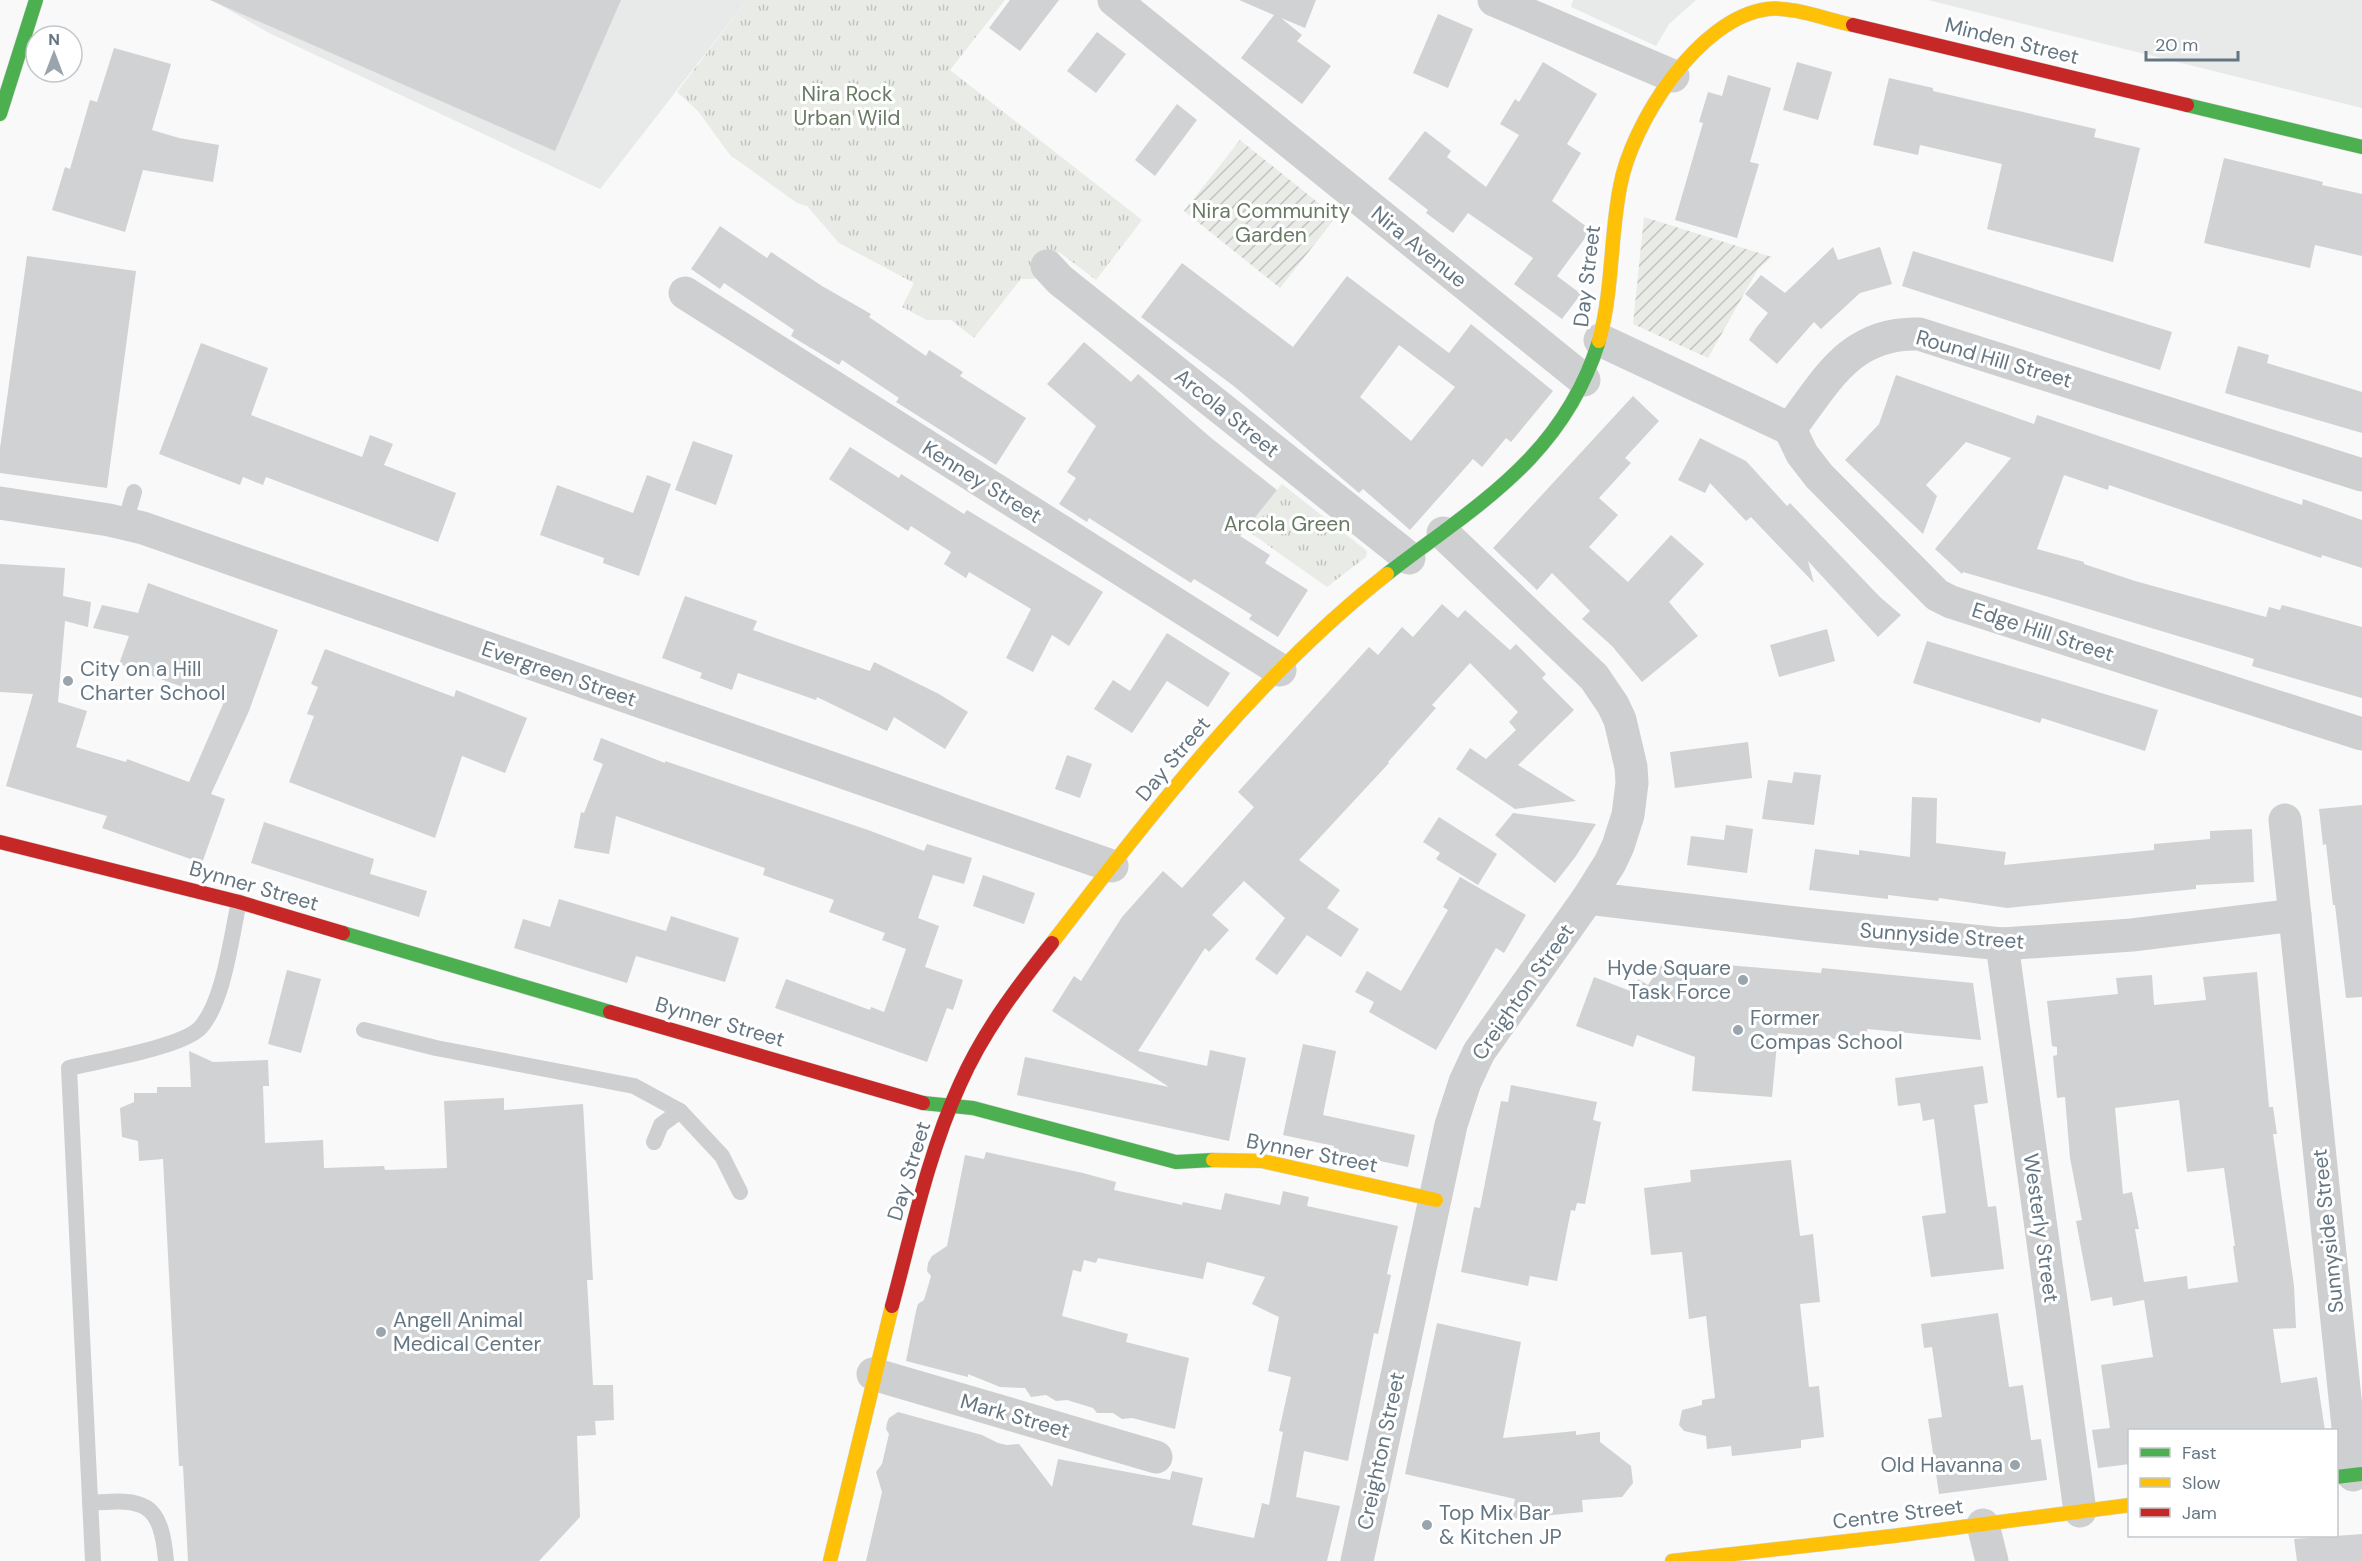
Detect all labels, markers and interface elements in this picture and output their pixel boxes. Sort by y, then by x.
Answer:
street label: Minden Street [1942,11,2082,71]
north arrow [24,24,84,84]
scale bar [2146,24,2238,62]
text: N [48,29,60,50]
text: 20 m [2155,33,2198,57]
park label: Nira Rock Urban Wild [794,80,900,132]
park label: Nira Community Garden [1192,197,1350,249]
street label: Nira Avenue [1365,200,1473,294]
street label: Day Street [1567,224,1607,328]
street label: Round Hill Street [1913,323,2075,395]
street label: Arcola Street [1169,362,1285,464]
street label: Kenney Street [917,434,1047,530]
park label: Arcola Green [1224,510,1350,538]
street label: Edge Hill Street [1968,596,2118,668]
street label: Evergreen Street [478,634,640,714]
place label: City on a Hill Charter School [80,655,225,707]
marker: City on a Hill Charter School [61,674,75,688]
street label: Day Street [1129,711,1217,807]
street label: Bynner Street [186,854,322,918]
street label: Sunnyside Street [1859,916,2025,956]
street label: Creighton Street [1465,918,1581,1066]
place label: Hyde Square Task Force [1607,954,1731,1006]
marker: Hyde Square Task Force [1736,973,1750,987]
street label: Bynner Street [652,990,788,1054]
place label: Former Compas School [1750,1004,1903,1056]
marker: Former Compas School [1731,1023,1745,1037]
street label: Day Street [881,1118,937,1224]
street label: Bynner Street [1244,1127,1380,1179]
street label: Sunnyside Street [2305,1148,2351,1314]
street label: Westerly Street [2017,1152,2065,1304]
place label: Angell Animal Medical Center [393,1306,541,1358]
marker: Angell Animal Medical Center [374,1325,388,1339]
street label: Creighton Street [1351,1369,1411,1533]
street label: Mark Street [957,1387,1073,1445]
legend [2128,1429,2338,1537]
text: Fast [2182,1441,2217,1465]
place label: Old Havanna [1880,1451,2003,1479]
marker: Old Havanna [2008,1458,2022,1472]
text: Slow [2182,1471,2221,1495]
street label: Centre Street [1831,1492,1965,1536]
place label: Top Mix Bar & Kitchen JP [1439,1499,1562,1551]
text: Jam [2182,1501,2217,1525]
marker: Top Mix Bar & Kitchen JP [1420,1518,1434,1532]

